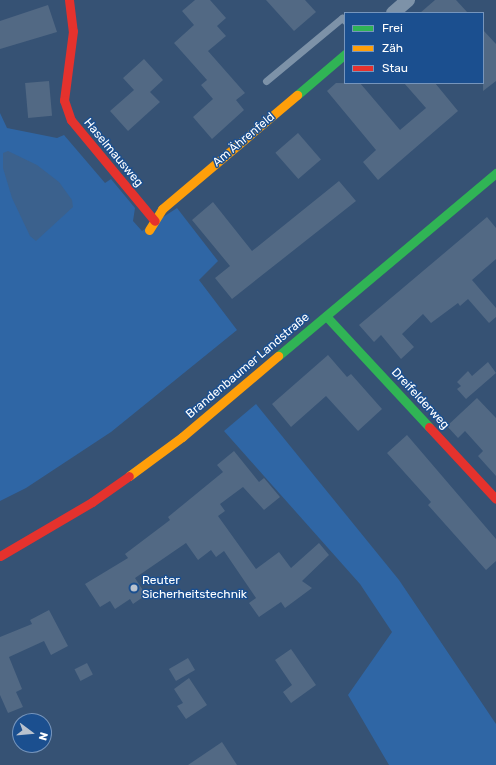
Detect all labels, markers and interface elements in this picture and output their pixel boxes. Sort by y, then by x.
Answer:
legend [344,12,484,84]
text: Frei [382,21,403,35]
text: Zäh [382,41,403,55]
text: Stau [382,61,408,75]
street label: Am Ährenfeld [210,110,278,170]
street label: Haselmausweg [80,116,146,190]
street label: Brandenbaumer Landstraße [183,310,313,422]
street label: Dreifelderweg [388,365,452,433]
place label: Reuter Sicherheitstechnik [142,574,247,602]
marker: Reuter Sicherheitstechnik [129,583,139,593]
north arrow [12,713,52,753]
text: N [36,731,50,742]

